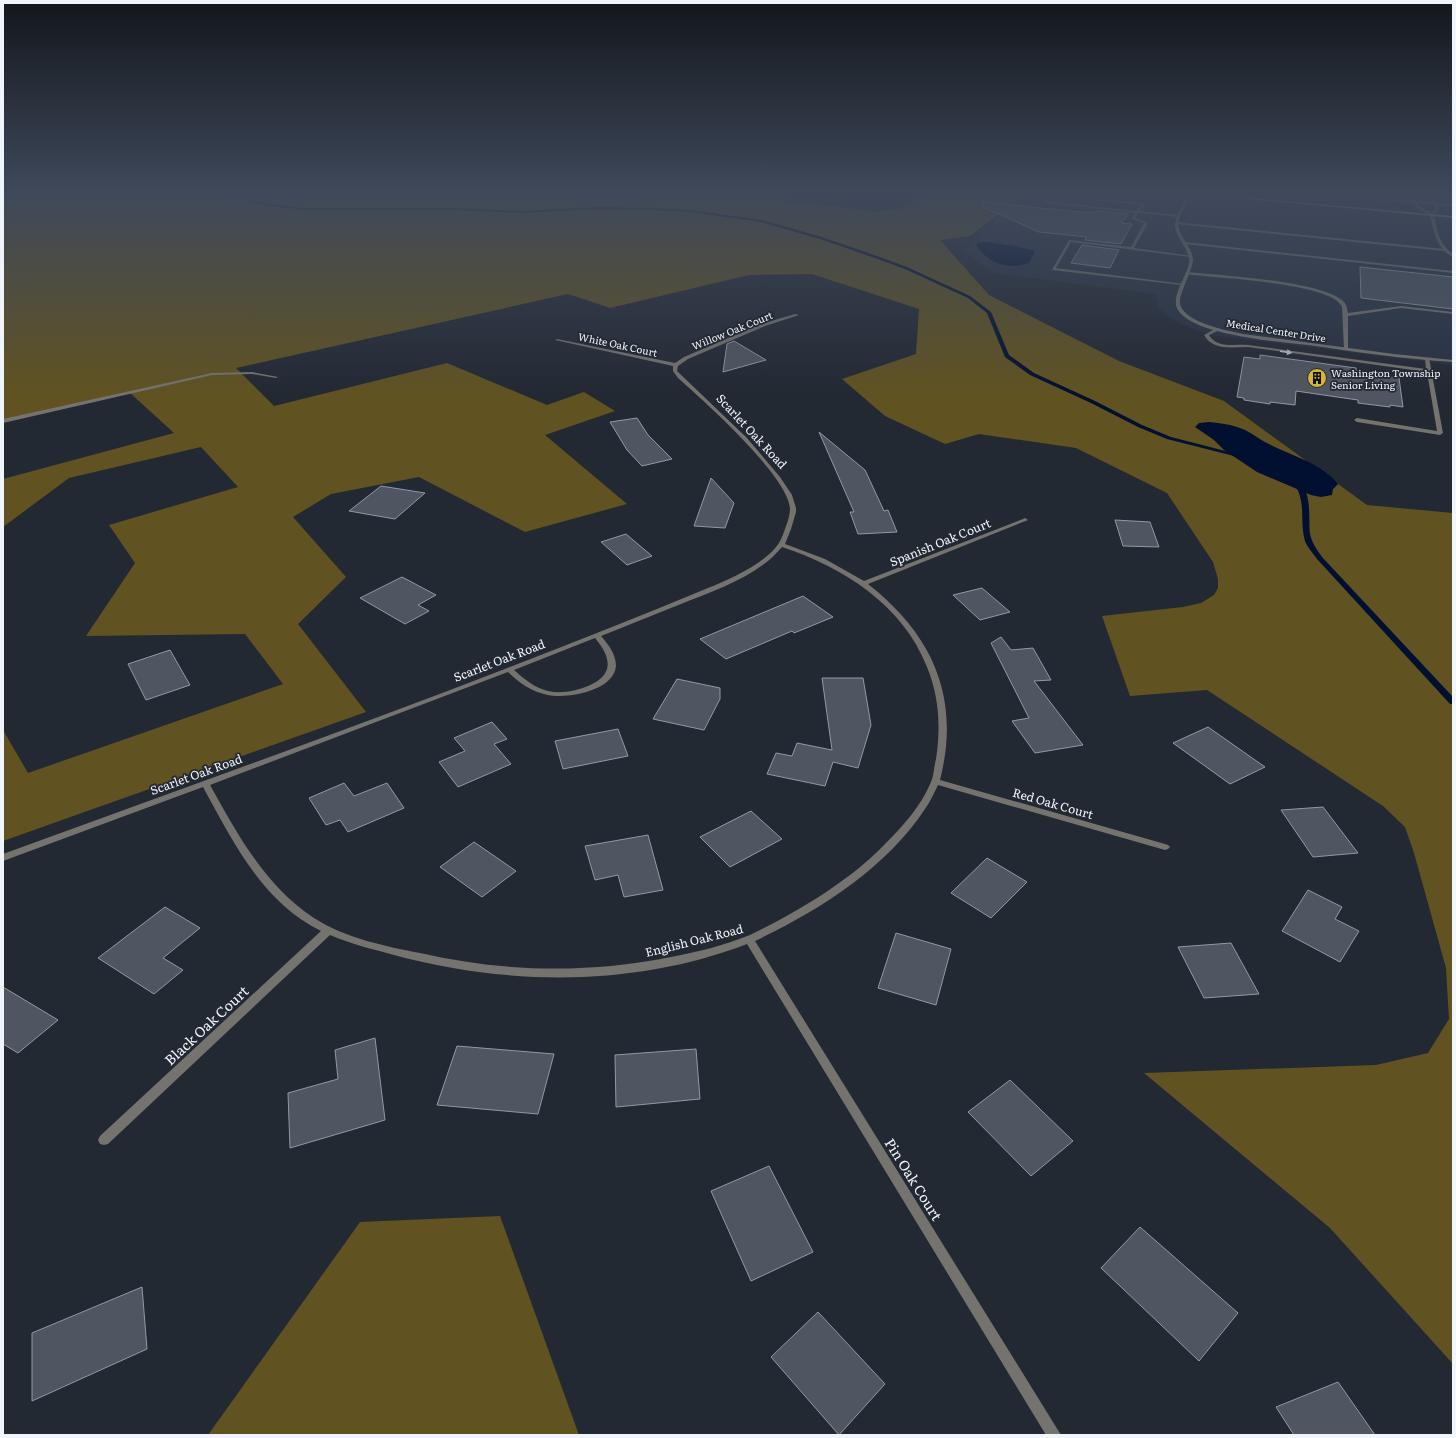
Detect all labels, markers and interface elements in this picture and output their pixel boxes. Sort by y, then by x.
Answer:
street label: Willow Oak Court [689,307,775,353]
street label: Medical Center Drive [1225,315,1327,345]
street label: White Oak Court [577,328,659,360]
one-way arrow [1280,348,1292,355]
place label: Washington Township Senior Living [1331,365,1440,392]
building icon: Washington Township Senior Living [1306,367,1328,389]
street label: Scarlet Oak Road [712,390,792,473]
street label: Spanish Oak Court [887,513,993,570]
street label: Scarlet Oak Road [451,634,548,686]
street label: Scarlet Oak Road [148,749,245,799]
street label: Red Oak Court [1011,783,1096,823]
street label: English Oak Road [643,919,746,961]
street label: Black Oak Court [160,981,253,1069]
street label: Pin Oak Court [881,1134,947,1224]

